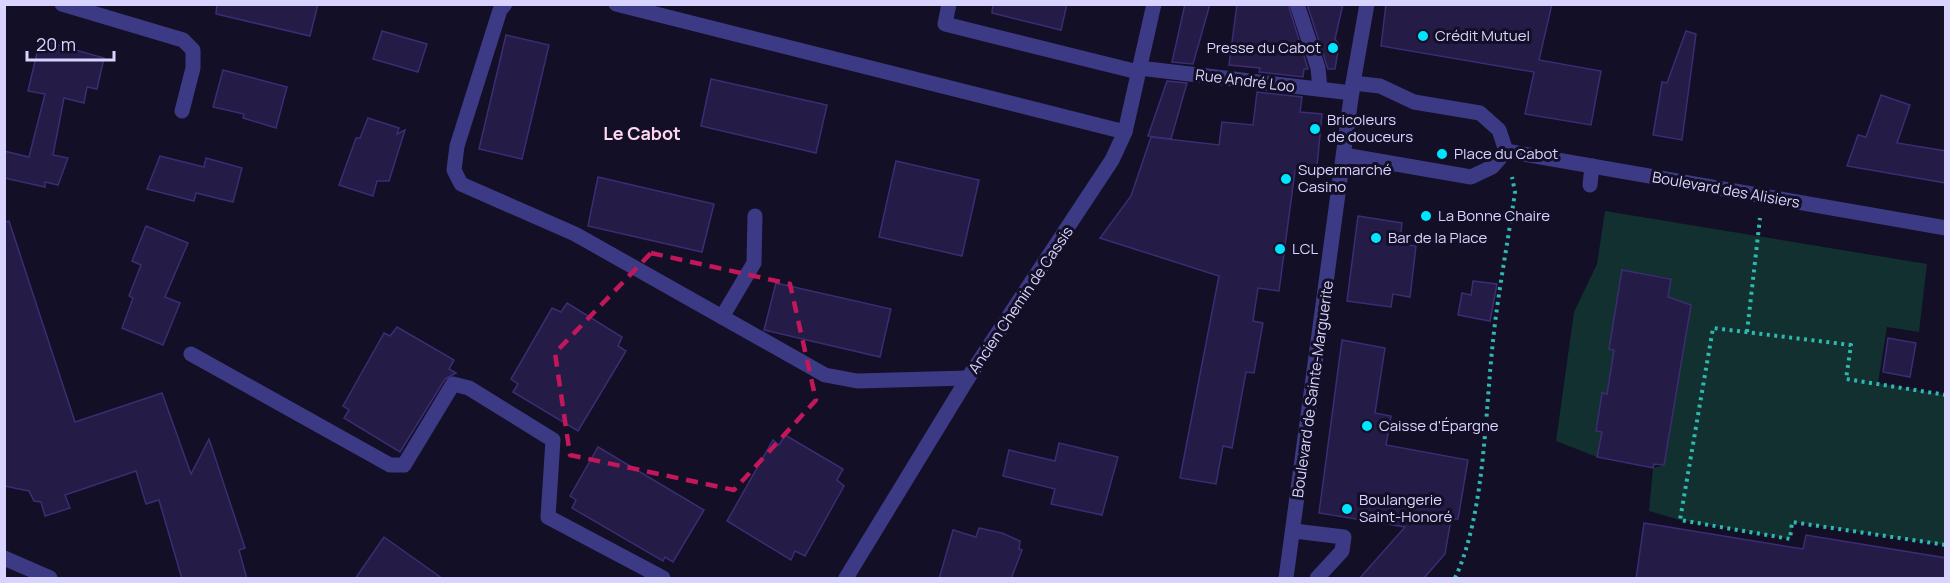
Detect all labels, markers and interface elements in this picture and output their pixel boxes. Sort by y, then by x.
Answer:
scale bar [27,24,114,62]
place label: Crédit Mutuel [1435,25,1530,46]
marker: Crédit Mutuel [1416,29,1430,43]
text: 20 m [36,32,76,56]
place label: Presse du Cabot [1207,37,1321,58]
marker: Presse du Cabot [1326,41,1340,55]
street label: Rue André Loo [1194,64,1296,97]
place label: Bricoleurs de douceurs [1327,109,1413,147]
district label: Le Cabot [603,121,681,145]
marker: Bricoleurs de douceurs [1308,122,1322,136]
place label: Place du Cabot [1454,143,1558,164]
marker: Place du Cabot [1435,147,1449,161]
place label: Supermarché Casino [1298,159,1392,197]
street label: Boulevard des Alisiers [1651,166,1802,213]
marker: Supermarché Casino [1279,172,1293,186]
place label: La Bonne Chaire [1438,205,1550,226]
marker: La Bonne Chaire [1419,209,1433,223]
street label: Ancien Chemin de Cassis [963,222,1078,378]
place label: Bar de la Place [1388,227,1487,248]
marker: Bar de la Place [1369,231,1383,245]
place label: LCL [1292,238,1318,259]
marker: LCL [1273,242,1287,256]
street label: Boulevard de Sainte-Marguerite [1287,279,1338,499]
place label: Caisse d'Épargne [1379,415,1499,436]
marker: Caisse d'Épargne [1360,419,1374,433]
place label: Boulangerie Saint-Honoré [1359,489,1453,527]
marker: Boulangerie Saint-Honoré [1340,502,1354,516]

